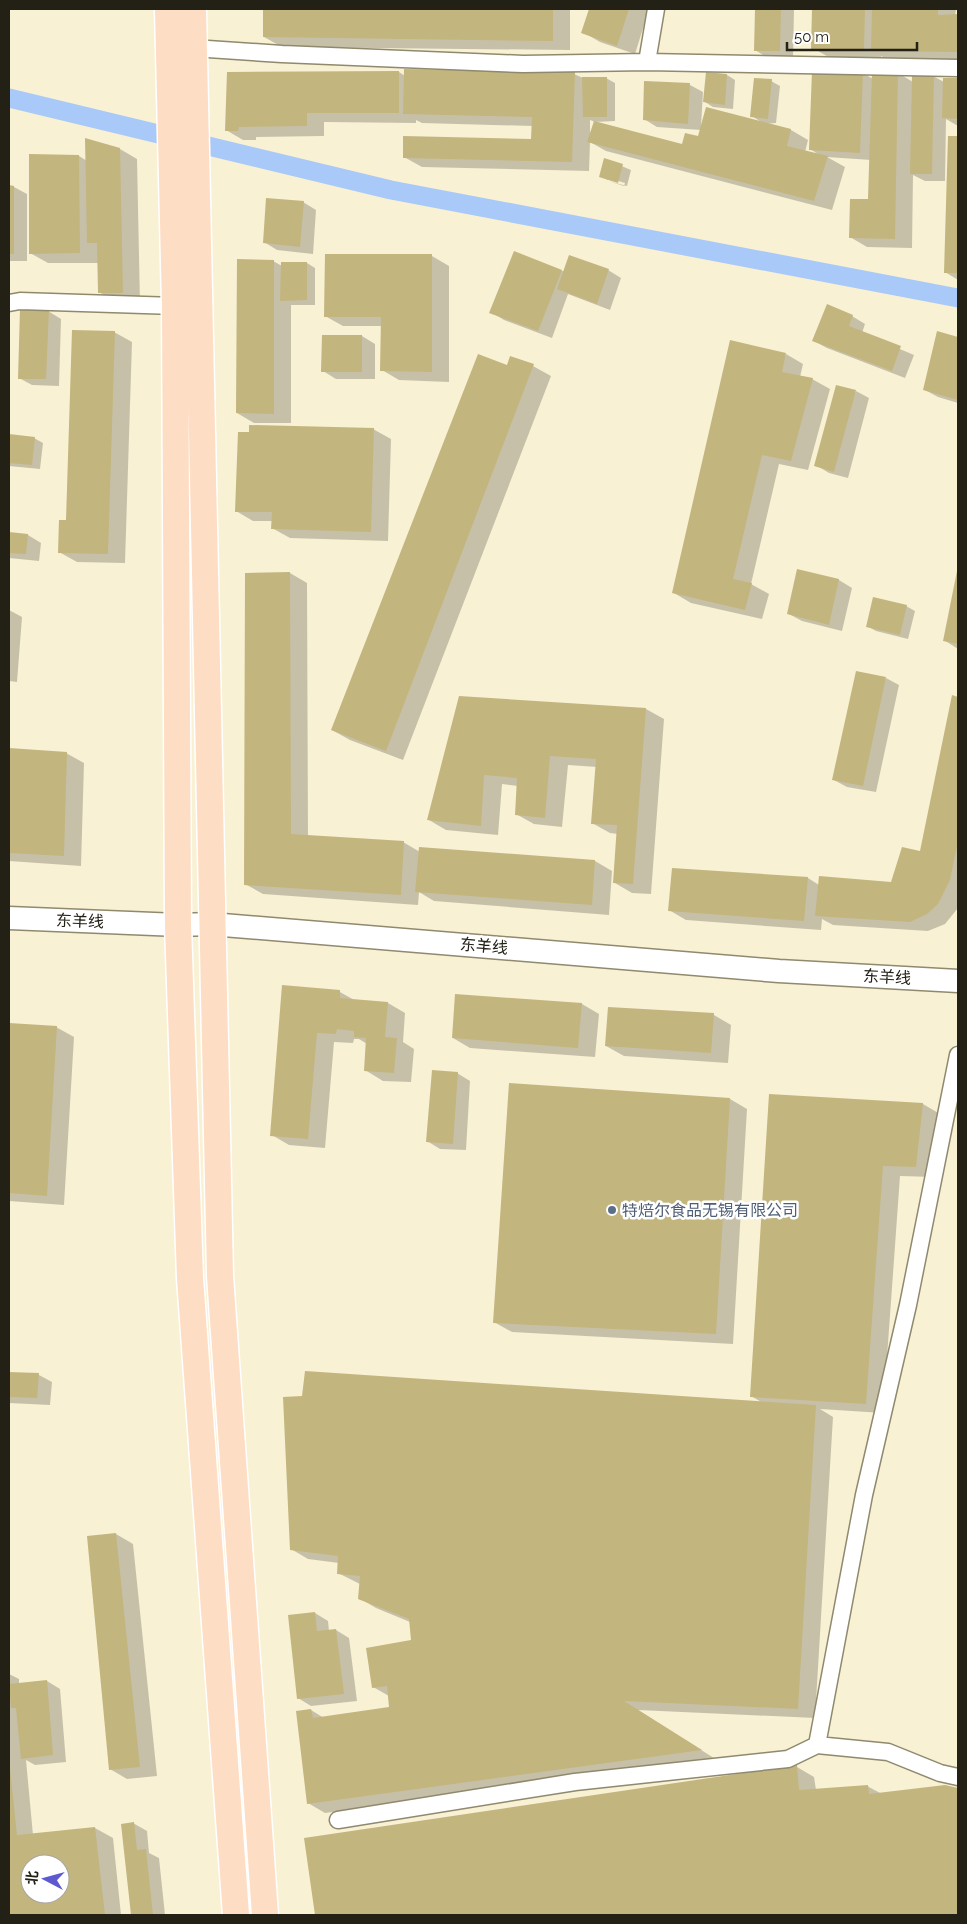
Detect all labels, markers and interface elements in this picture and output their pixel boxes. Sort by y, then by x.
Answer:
scale bar [787,20,917,52]
text: 50 m [794,28,829,46]
street label: 东羊线 [56,911,104,931]
street label: 东羊线 [459,934,509,958]
street label: 东羊线 [863,966,911,988]
place label: 特焙尔食品无锡有限公司 [622,1201,798,1220]
marker: 特焙尔食品无锡有限公司 [606,1204,618,1216]
north arrow [20,1854,70,1904]
text: 北 [23,1870,41,1885]

